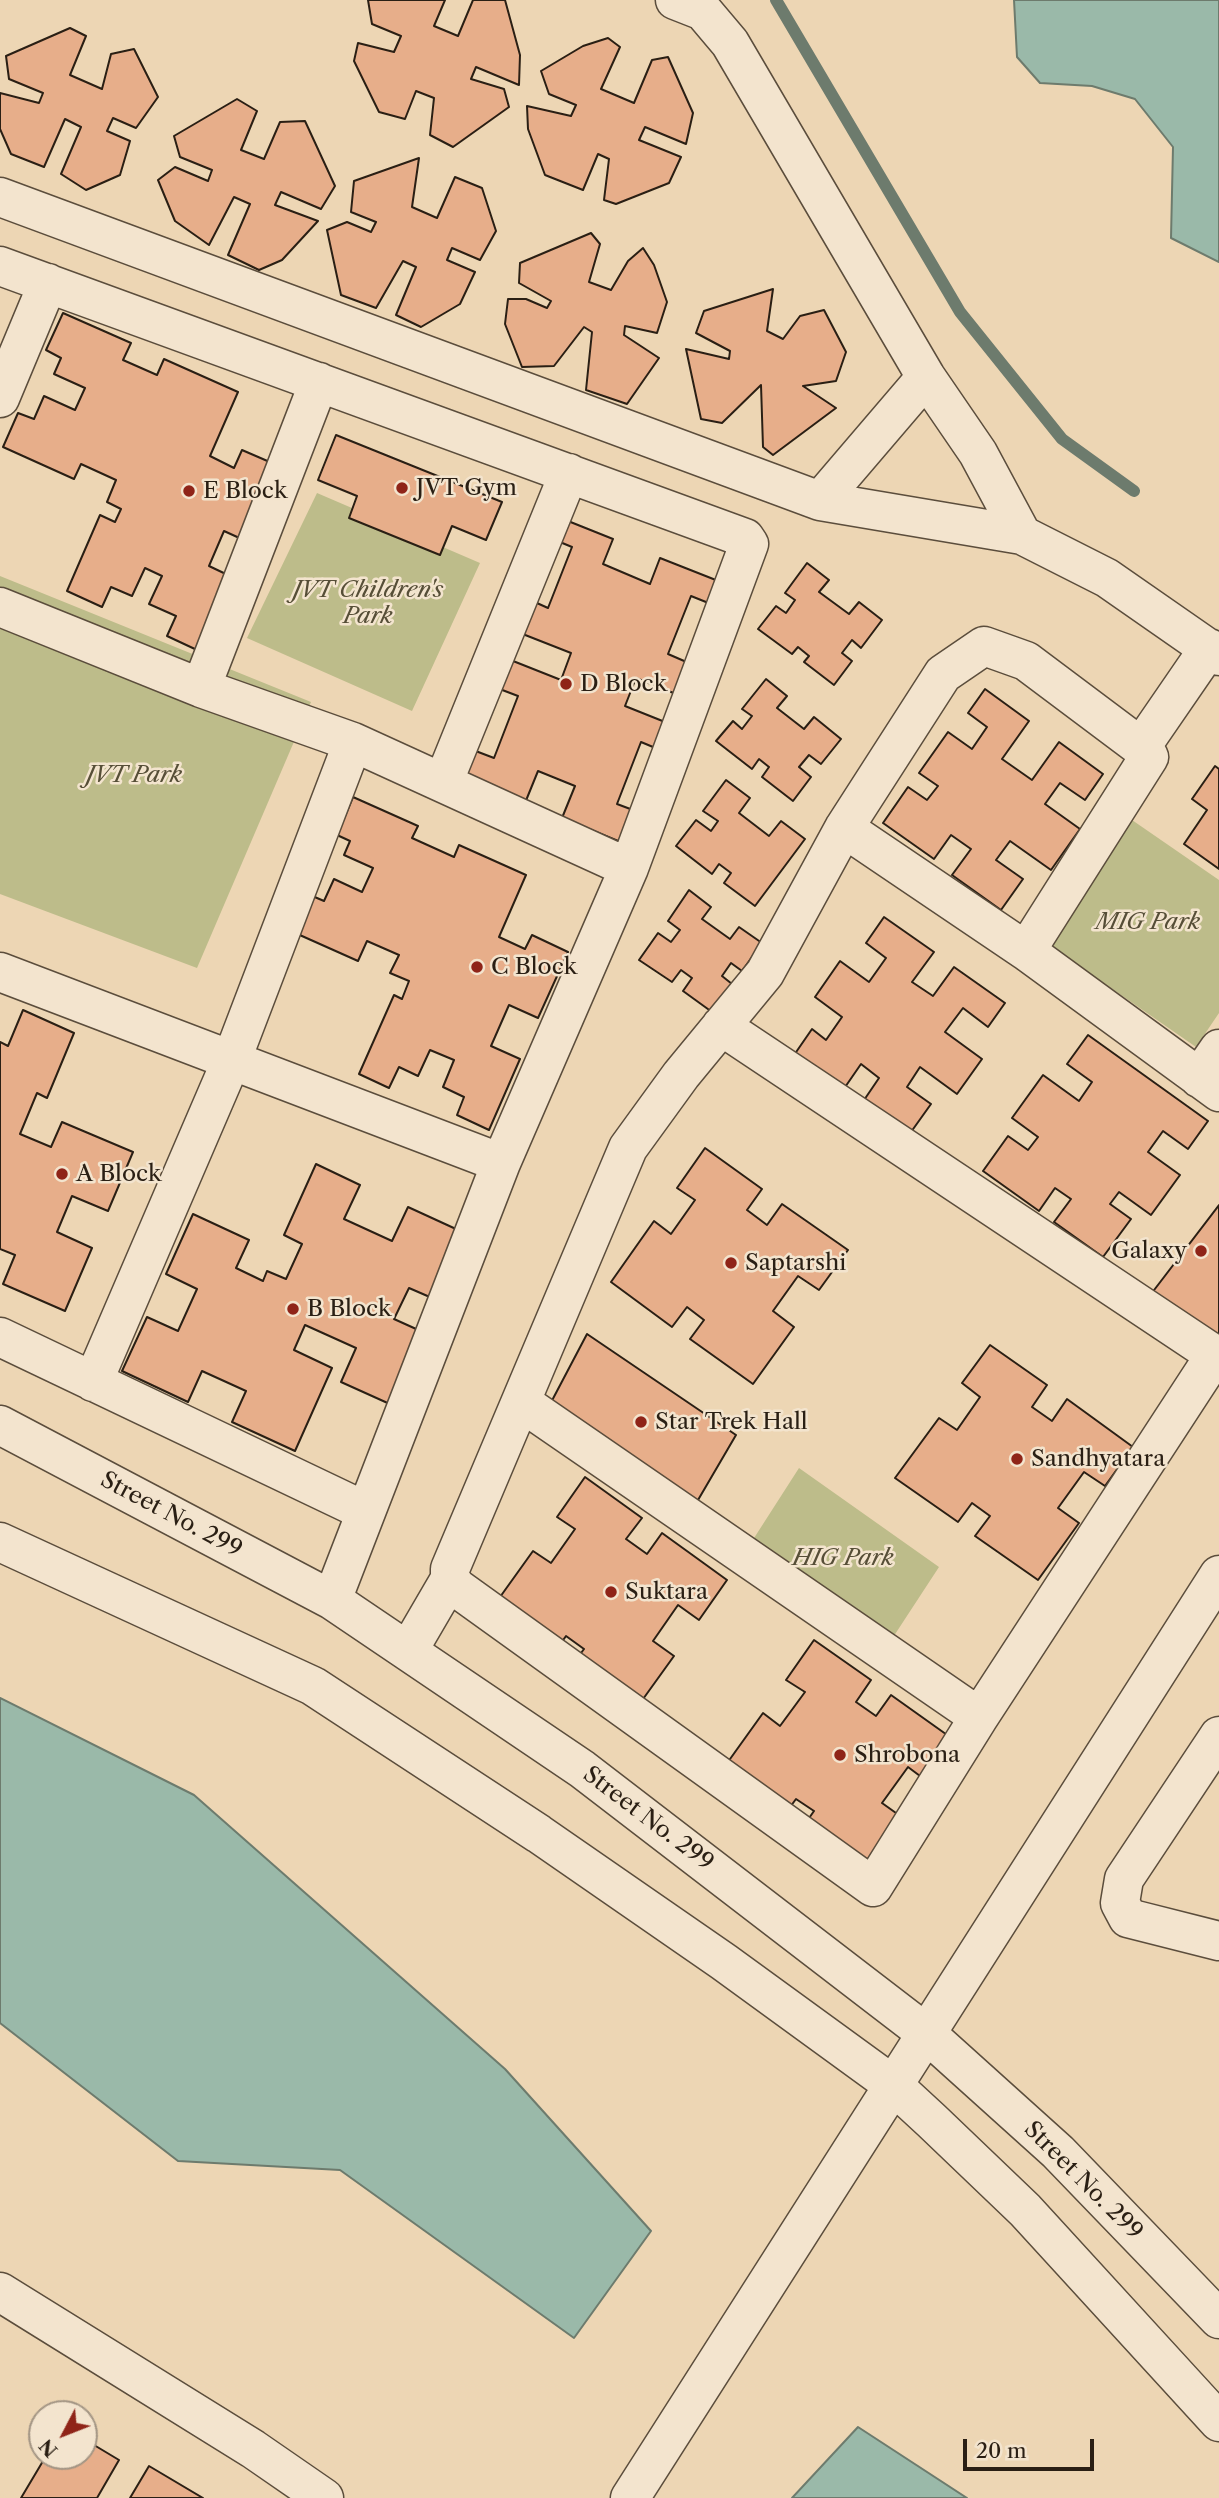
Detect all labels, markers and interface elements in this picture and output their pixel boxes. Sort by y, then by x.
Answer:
place label: JVT Gym [416,474,517,502]
place label: E Block [203,477,287,505]
marker: JVT Gym [394,480,410,496]
marker: E Block [181,483,197,499]
park label: JVT Children's Park [293,576,443,630]
place label: D Block [580,670,667,698]
marker: D Block [558,676,574,692]
park label: JVT Park [86,761,182,789]
park label: MIG Park [1096,908,1200,936]
place label: C Block [491,953,577,981]
marker: C Block [469,959,485,975]
place label: A Block [76,1160,161,1188]
marker: A Block [54,1166,70,1182]
place label: Galaxy [1111,1237,1187,1265]
marker: Galaxy [1193,1243,1209,1259]
place label: Saptarshi [745,1249,846,1277]
marker: Saptarshi [723,1255,739,1271]
place label: B Block [307,1295,391,1323]
marker: B Block [285,1301,301,1317]
place label: Star Trek Hall [655,1408,808,1436]
marker: Star Trek Hall [633,1414,649,1430]
place label: Sandhyatara [1031,1445,1165,1473]
marker: Sandhyatara [1009,1451,1025,1467]
street label: Street No. 299 [96,1466,246,1564]
park label: HIG Park [792,1544,894,1572]
place label: Suktara [625,1578,708,1606]
marker: Suktara [603,1584,619,1600]
place label: Shrobona [854,1741,960,1769]
marker: Shrobona [832,1747,848,1763]
street label: Street No. 299 [577,1761,719,1877]
street label: Street No. 299 [1018,2116,1148,2246]
north arrow [28,2400,98,2470]
scale bar [967,2424,1098,2468]
text: N [34,2434,63,2462]
text: 20 m [976,2438,1027,2463]

